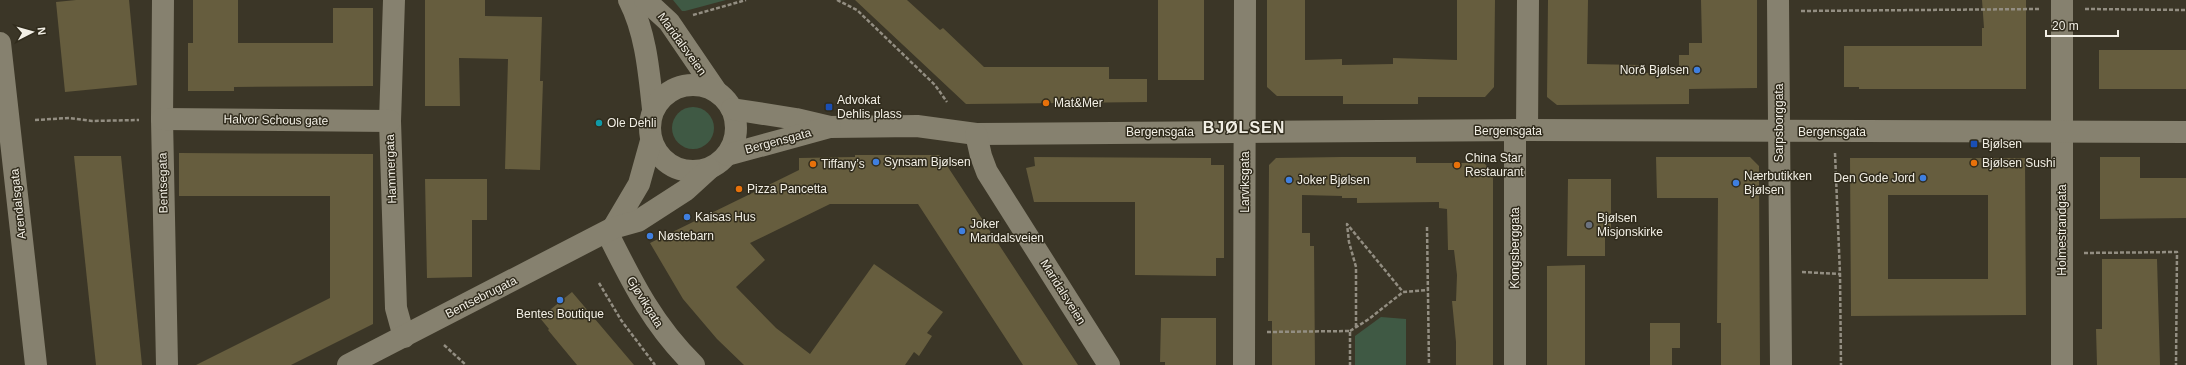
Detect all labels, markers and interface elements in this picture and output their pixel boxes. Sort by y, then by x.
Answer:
street label: Maridalsveien [655,10,709,78]
north arrow [12,12,52,52]
scale bar [2046,12,2118,38]
text: 20 m [2052,19,2079,33]
text: N [36,26,48,36]
place label: Norð Bjølsen [1620,63,1689,77]
marker: Norð Bjølsen [1692,65,1702,75]
street label: Sarpsborggata [1772,83,1786,162]
place label: Advokat Dehlis plass [837,93,902,121]
place label: Mat&Mer [1054,96,1103,110]
marker: Mat&Mer [1041,98,1051,108]
marker: Advokat Dehlis plass [824,102,834,112]
street label: Halvor Schous gate [224,112,329,128]
place label: Ole Dehli [607,116,656,130]
marker: Ole Dehli [594,118,604,128]
district label: BJØLSEN [1203,119,1285,136]
street label: Bergensgata [1474,124,1542,138]
street label: Bergensgata [743,125,813,157]
street label: Bergensgata [1126,125,1194,139]
street label: Bergensgata [1798,125,1866,139]
street label: Hammergata [383,134,399,204]
place label: Bjølsen [1982,137,2022,151]
marker: Bjølsen [1969,139,1979,149]
street label: Larviksgata [1238,151,1252,213]
place label: China Star Restaurant [1465,151,1524,179]
street label: Bentsegata [155,152,171,213]
place label: Synsam Bjølsen [884,155,971,169]
place label: Bjølsen Sushi [1982,156,2055,170]
place label: Tiffany’s [821,157,865,171]
marker: Synsam Bjølsen [871,157,881,167]
marker: Bjølsen Sushi [1969,158,1979,168]
marker: Tiffany’s [808,159,818,169]
marker: China Star Restaurant [1452,160,1462,170]
street label: Arendalsgata [7,168,29,240]
place label: Nærbutikken Bjølsen [1744,169,1812,197]
place label: Den Gode Jord [1834,171,1915,185]
place label: Joker Bjølsen [1297,173,1370,187]
marker: Den Gode Jord [1918,173,1928,183]
marker: Joker Bjølsen [1284,175,1294,185]
marker: Nærbutikken Bjølsen [1731,178,1741,188]
place label: Pizza Pancetta [747,182,827,196]
marker: Pizza Pancetta [734,184,744,194]
street label: Holmestrandgata [2055,184,2069,276]
street label: Kongsberggata [1508,207,1522,289]
place label: Kaisas Hus [695,210,756,224]
place label: Bjølsen Misjonskirke [1597,211,1663,239]
marker: Kaisas Hus [682,212,692,222]
place label: Joker Maridalsveien [970,217,1044,245]
marker: Bjølsen Misjonskirke [1584,220,1594,230]
marker: Joker Maridalsveien [957,226,967,236]
place label: Nøstebarn [658,229,714,243]
marker: Nøstebarn [645,231,655,241]
street label: Maridalsveien [1037,257,1089,327]
street label: Bentsebrugata [443,273,519,321]
street label: Gjøvikgata [624,274,666,330]
marker: Bentes Boutique [555,295,565,305]
place label: Bentes Boutique [516,307,604,321]

